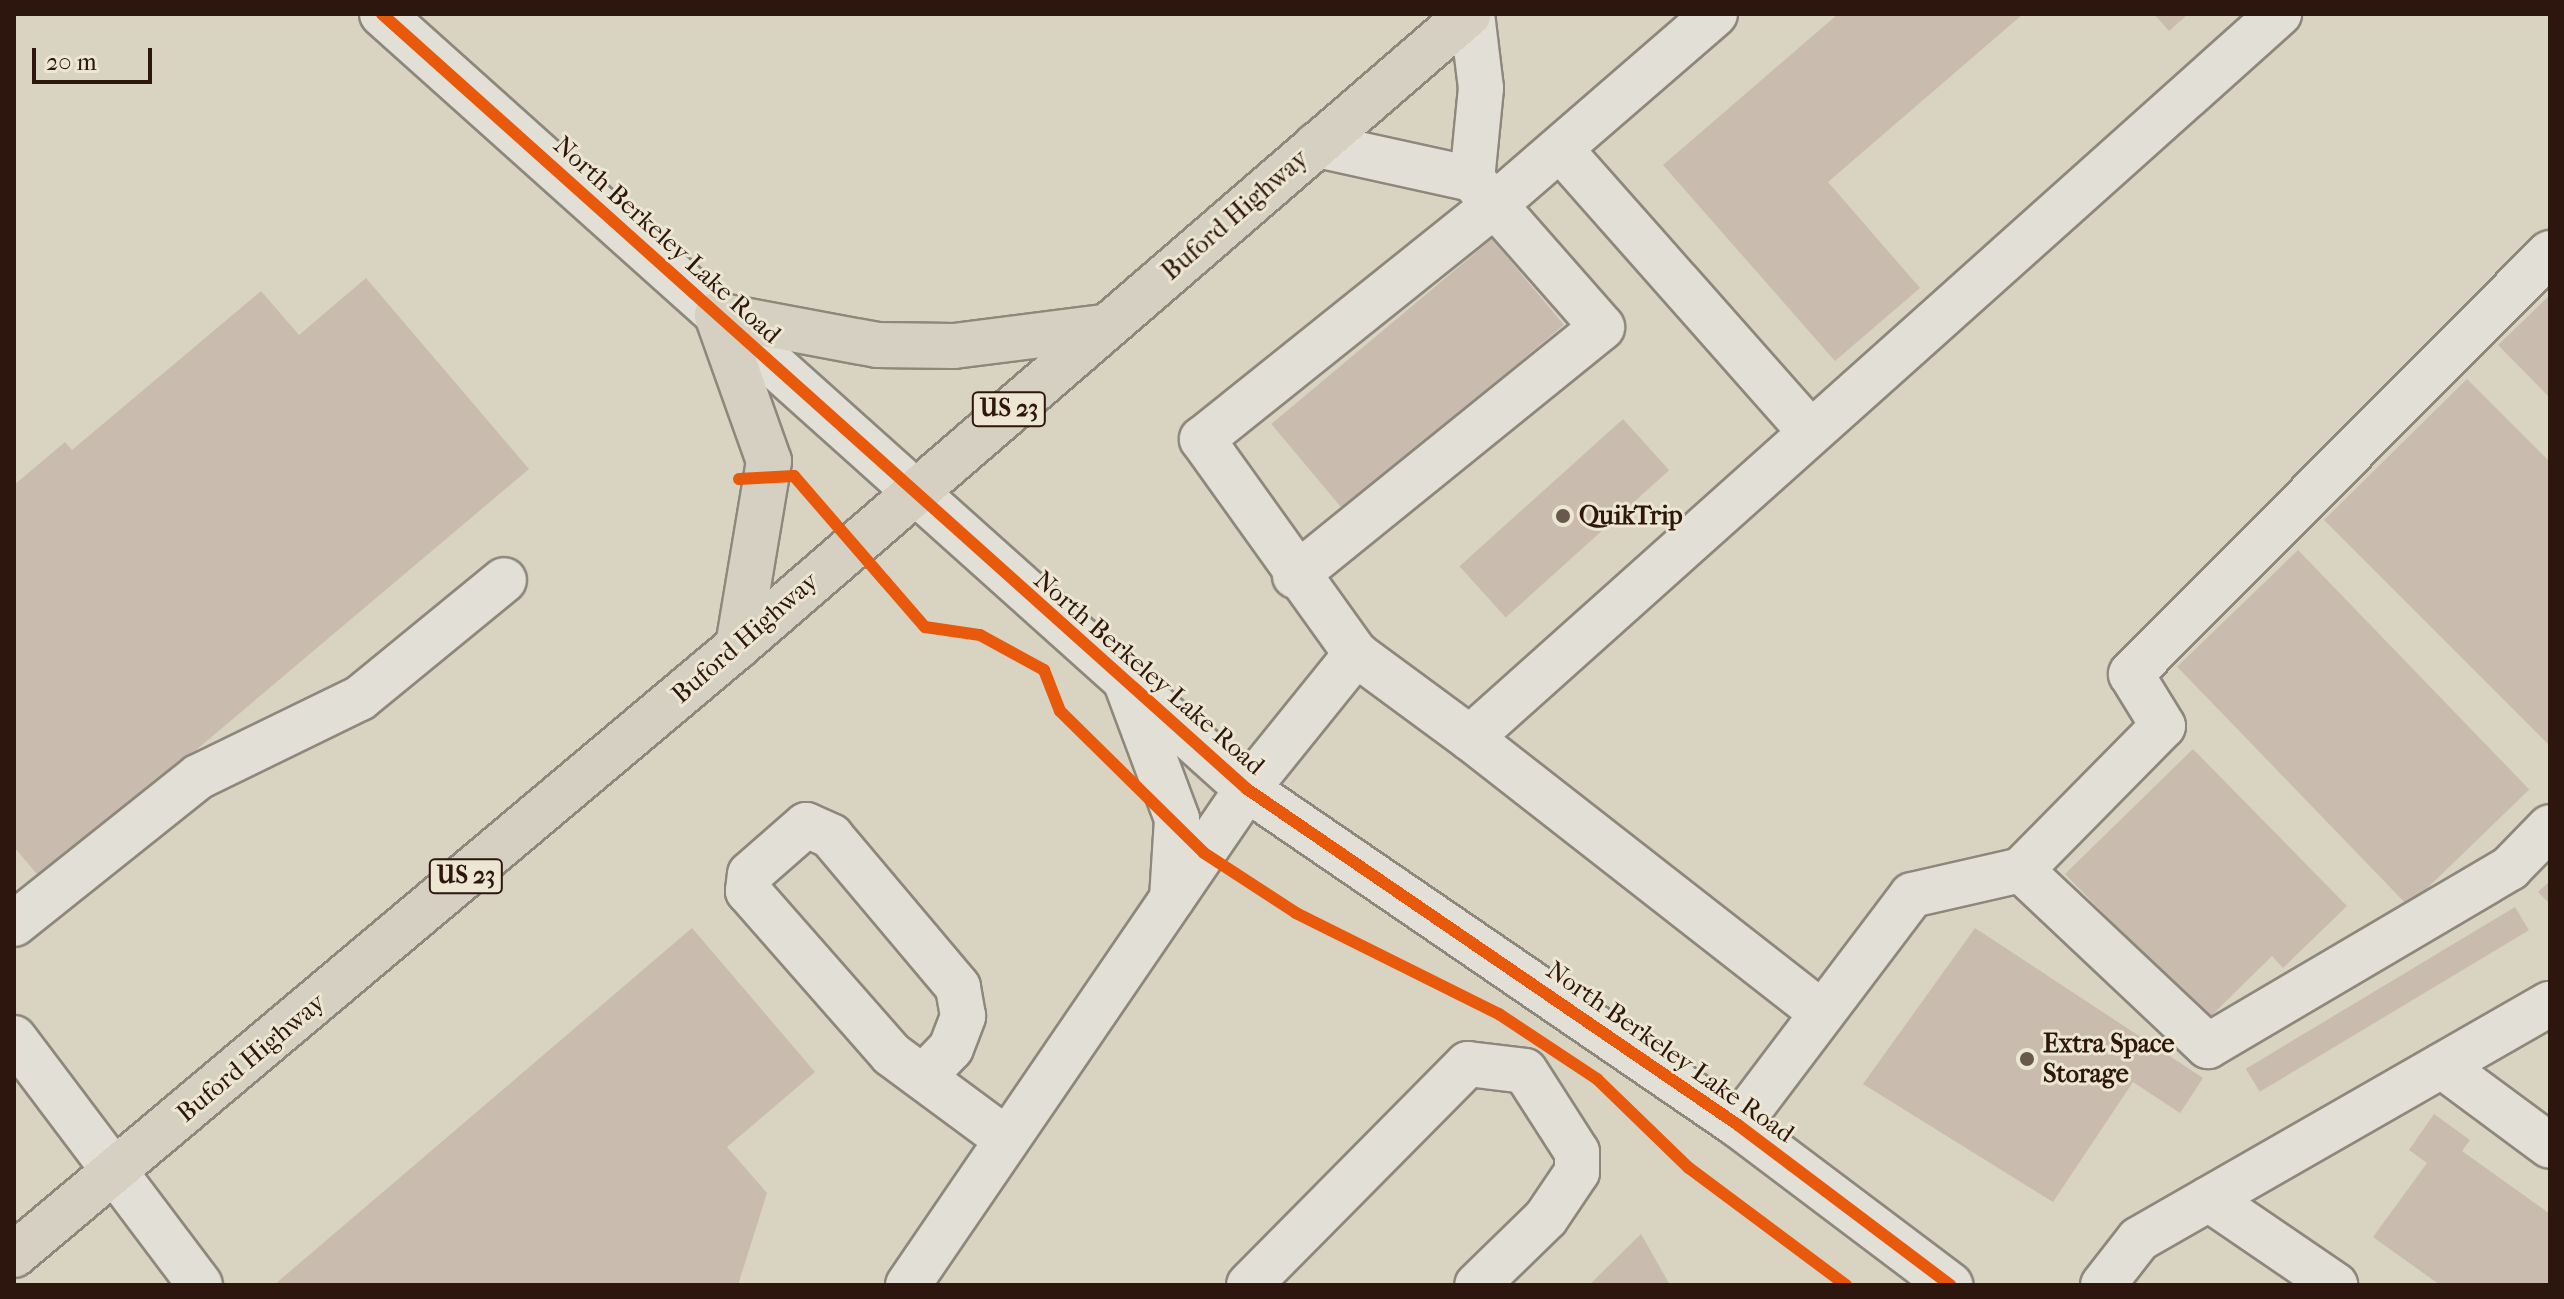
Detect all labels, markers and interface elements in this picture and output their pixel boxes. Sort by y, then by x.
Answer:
scale bar [36,32,156,82]
text: 20 m [46,48,97,76]
street label: North Berkeley Lake Road [547,130,787,350]
street label: Buford Highway [1155,143,1315,287]
road number: US 23 [971,389,1047,429]
place label: QuikTrip [1579,500,1683,532]
marker: QuikTrip [1554,507,1572,525]
street label: North Berkeley Lake Road [1027,564,1271,782]
street label: Buford Highway [665,566,825,710]
road number: US 23 [428,856,504,896]
street label: North Berkeley Lake Road [1540,955,1800,1149]
street label: Buford Highway [171,987,331,1129]
place label: Extra Space Storage [2043,1028,2174,1090]
marker: Extra Space Storage [2018,1050,2036,1068]

